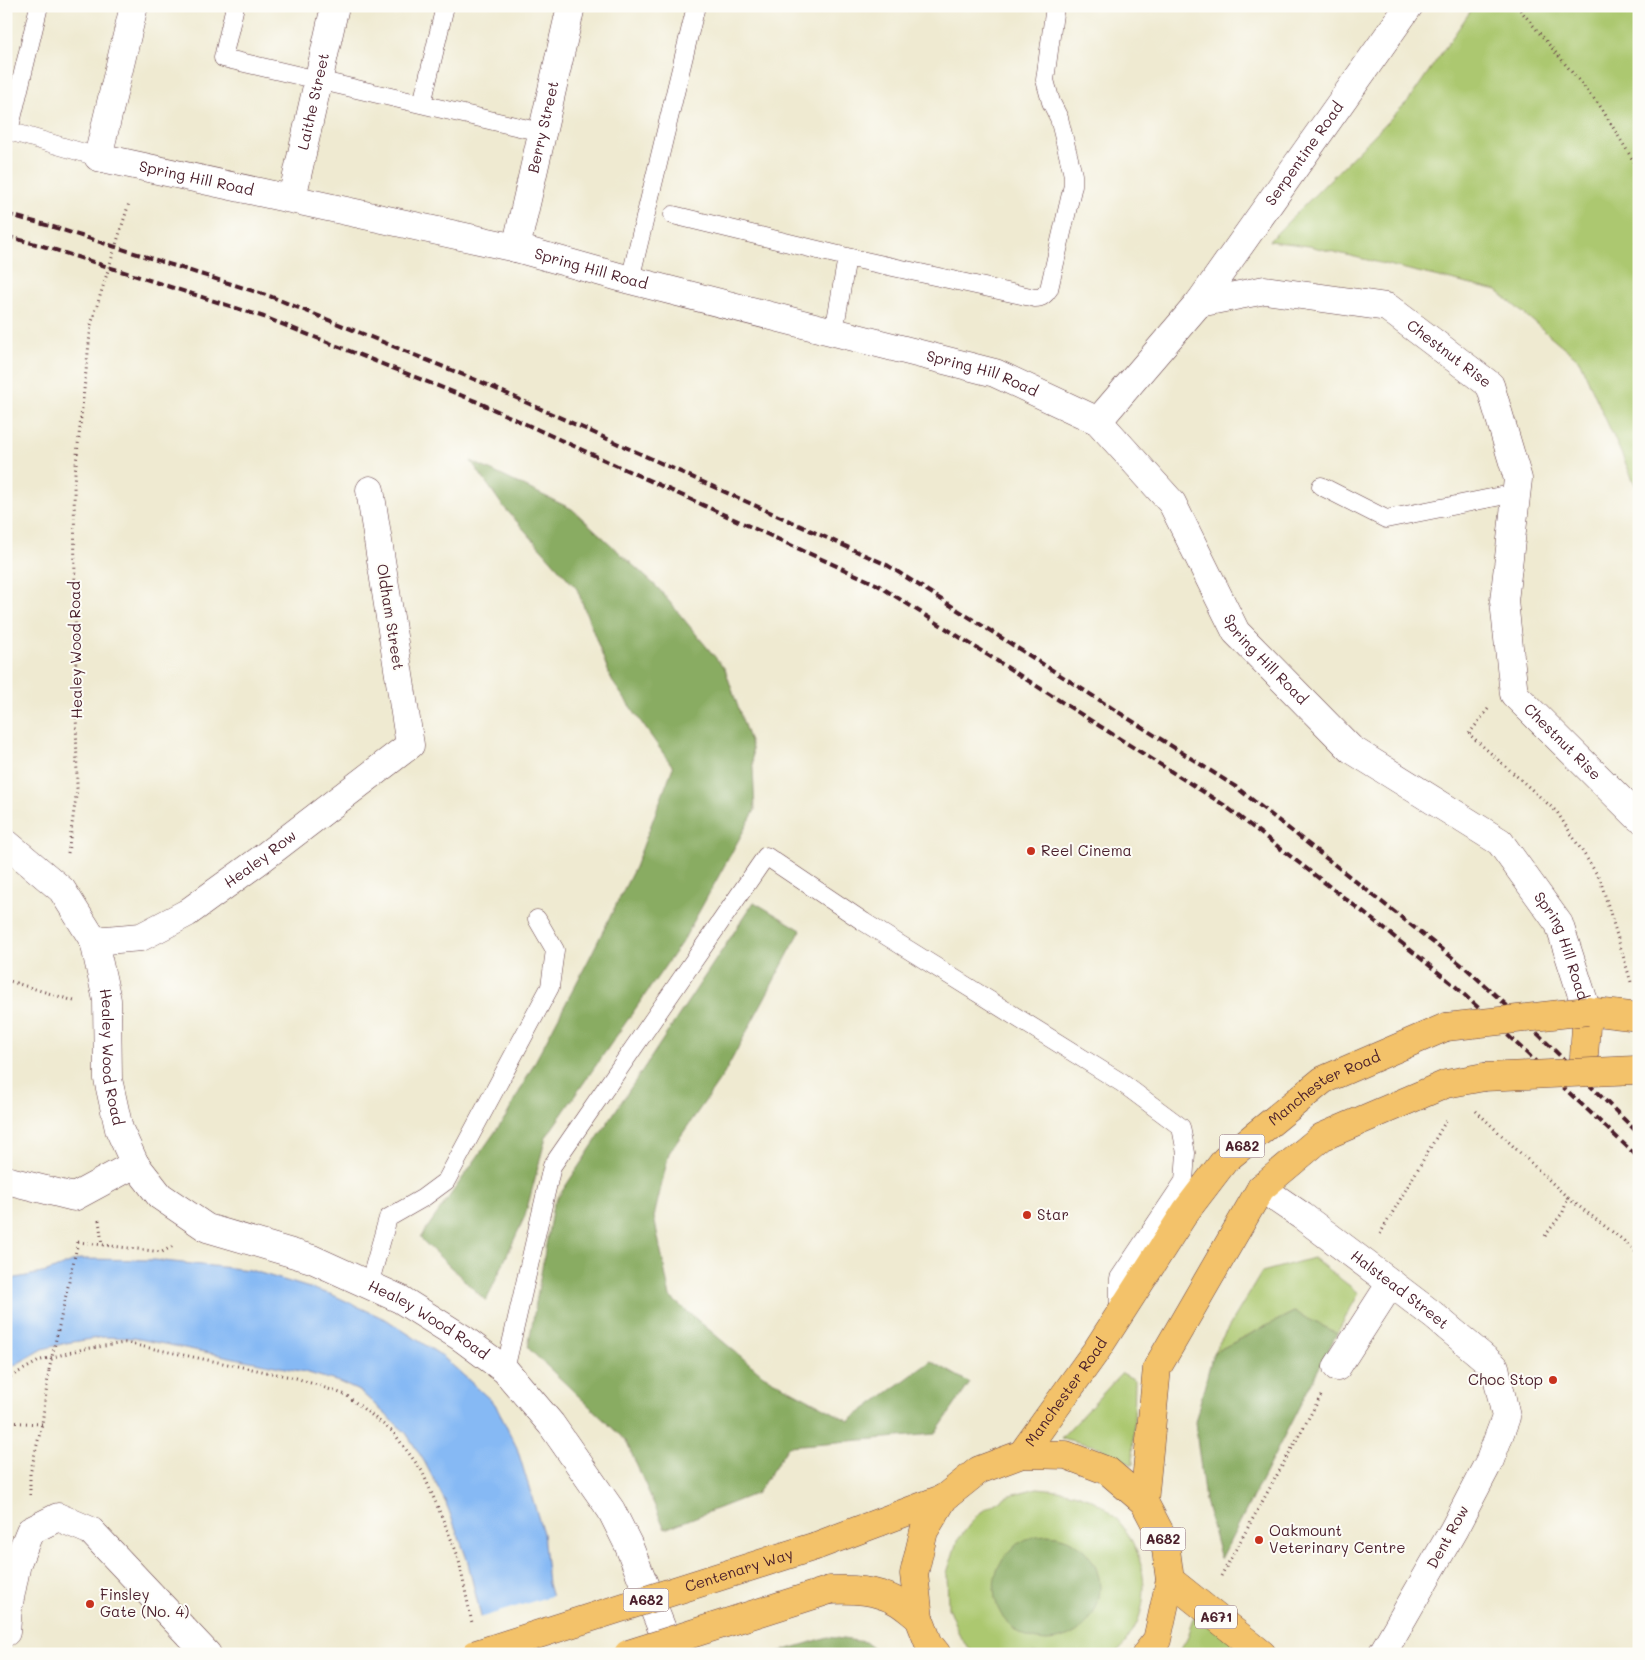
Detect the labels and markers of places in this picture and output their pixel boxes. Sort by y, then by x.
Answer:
place label: Reel Cinema [1041,840,1132,860]
marker: Reel Cinema [1025,845,1037,857]
place label: Star [1037,1204,1069,1224]
marker: Star [1021,1209,1033,1221]
place label: Choc Stop [1468,1369,1543,1389]
marker: Choc Stop [1547,1374,1559,1386]
place label: Oakmount Veterinary Centre [1269,1520,1405,1557]
marker: Oakmount Veterinary Centre [1253,1534,1265,1546]
place label: Finsley Gate (No. 4) [100,1584,189,1621]
marker: Finsley Gate (No. 4) [84,1598,96,1610]

